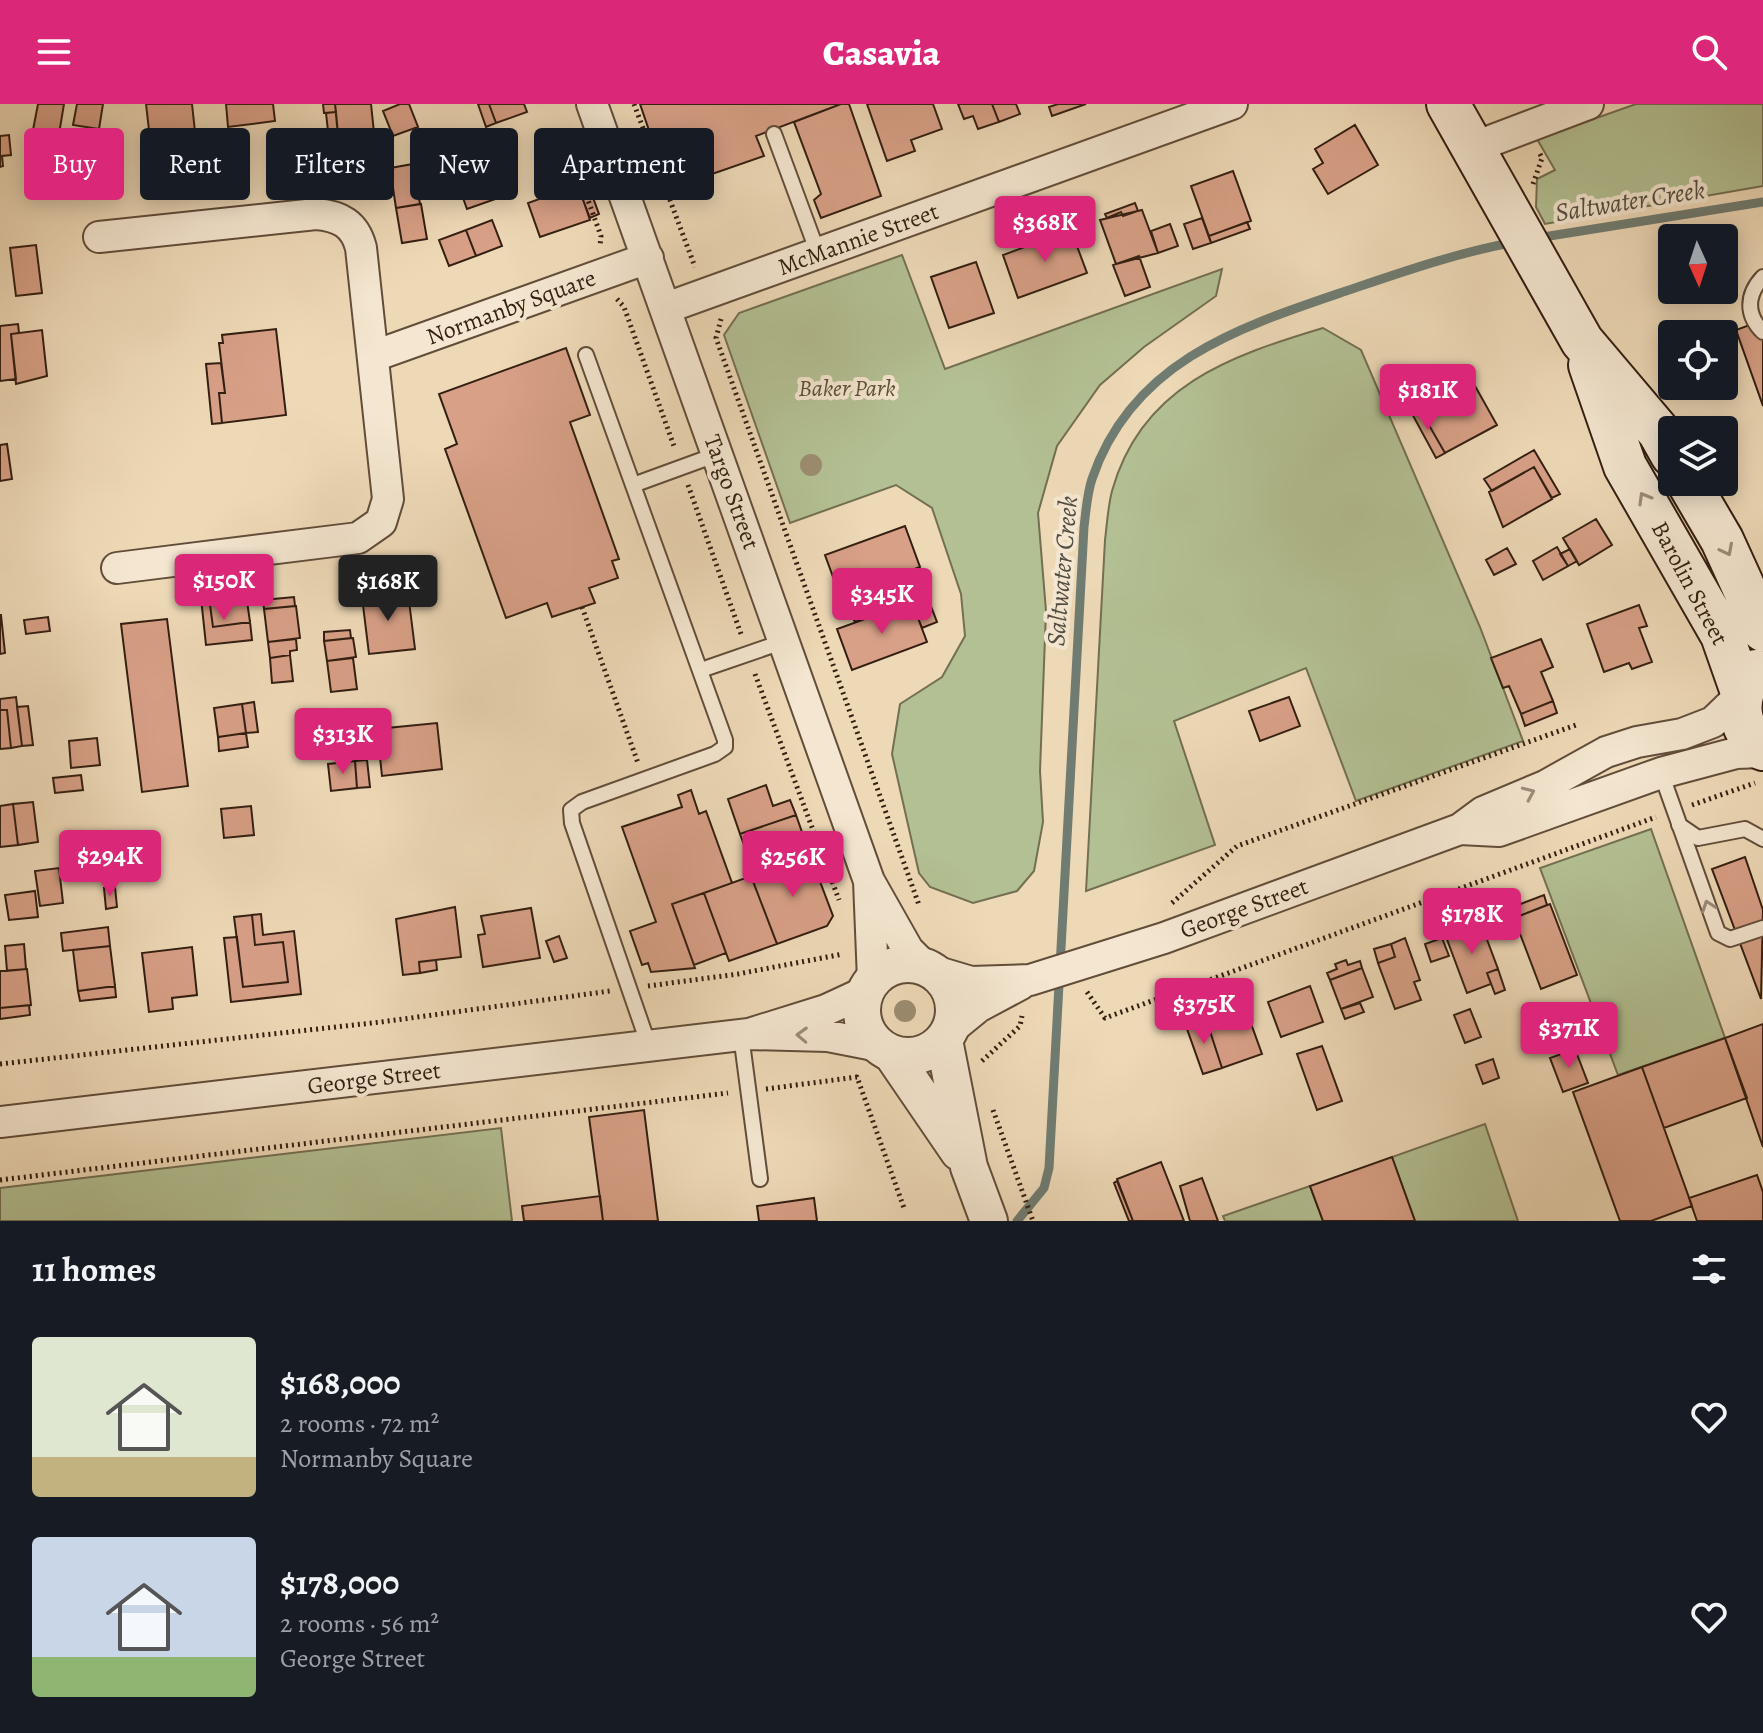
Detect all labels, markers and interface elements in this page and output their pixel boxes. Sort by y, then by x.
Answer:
text: Casavia [823,28,940,77]
icon: menu [32,30,76,74]
icon: search [1687,30,1731,74]
chip: Buy [24,128,124,200]
chip: Rent [140,128,250,200]
chip: Filters [266,128,394,200]
chip: New [410,128,518,200]
chip: Apartment [534,128,714,200]
water label: Saltwater Creek [1553,172,1707,230]
street label: McMannie Street [773,195,943,283]
pin: $368K [989,196,1101,264]
text: $368K [1012,204,1078,239]
north arrow [1658,224,1738,304]
map controls [1658,224,1738,496]
street label: Normanby Square [422,262,600,352]
button: locate [1658,320,1738,400]
pin: $181K [1372,364,1484,432]
park label: Baker Park [798,372,896,404]
text: $181K [1398,372,1458,407]
button: layers [1658,416,1738,496]
street label: Targo Street [696,430,768,554]
one-way arrow [1638,493,1654,507]
water label: Saltwater Creek [1038,494,1086,648]
street label: Barolin Street [1644,515,1736,651]
one-way arrow [1717,541,1732,556]
pin: $150K [168,554,280,622]
pin: $168K [332,555,444,623]
text: $150K [193,562,255,597]
text: $168K [356,563,420,598]
pin: $345K [826,568,938,636]
text: $345K [850,576,914,611]
pin: $313K [287,708,399,776]
text: $313K [313,716,373,751]
one-way arrow [1521,786,1535,802]
pin: $294K [54,830,166,898]
pin: $256K [737,831,849,899]
text: $294K [77,838,143,873]
text: $256K [760,839,826,874]
street label: George Street [1176,870,1312,946]
pin: $178K [1416,888,1528,956]
text: $178K [1441,896,1503,931]
one-way arrow [1701,900,1718,914]
pin: $375K [1148,978,1260,1046]
text: $375K [1173,986,1235,1021]
pin: $371K [1513,1002,1625,1070]
text: $371K [1539,1010,1599,1045]
one-way arrow [795,1027,808,1044]
street label: George Street [306,1054,443,1102]
text: 11 homes [32,1246,156,1293]
icon: filters [1687,1247,1731,1291]
text: $168,000 [280,1359,401,1406]
icon: home [96,1369,192,1465]
icon: heart [1687,1395,1731,1439]
text: 2 rooms · 72 m² [280,1406,439,1441]
text: Normanby Square [280,1441,473,1476]
text: $178,000 [280,1559,399,1606]
icon: home [96,1569,192,1665]
icon: heart [1687,1595,1731,1639]
text: 2 rooms · 56 m² [280,1606,439,1641]
text: George Street [280,1641,425,1676]

